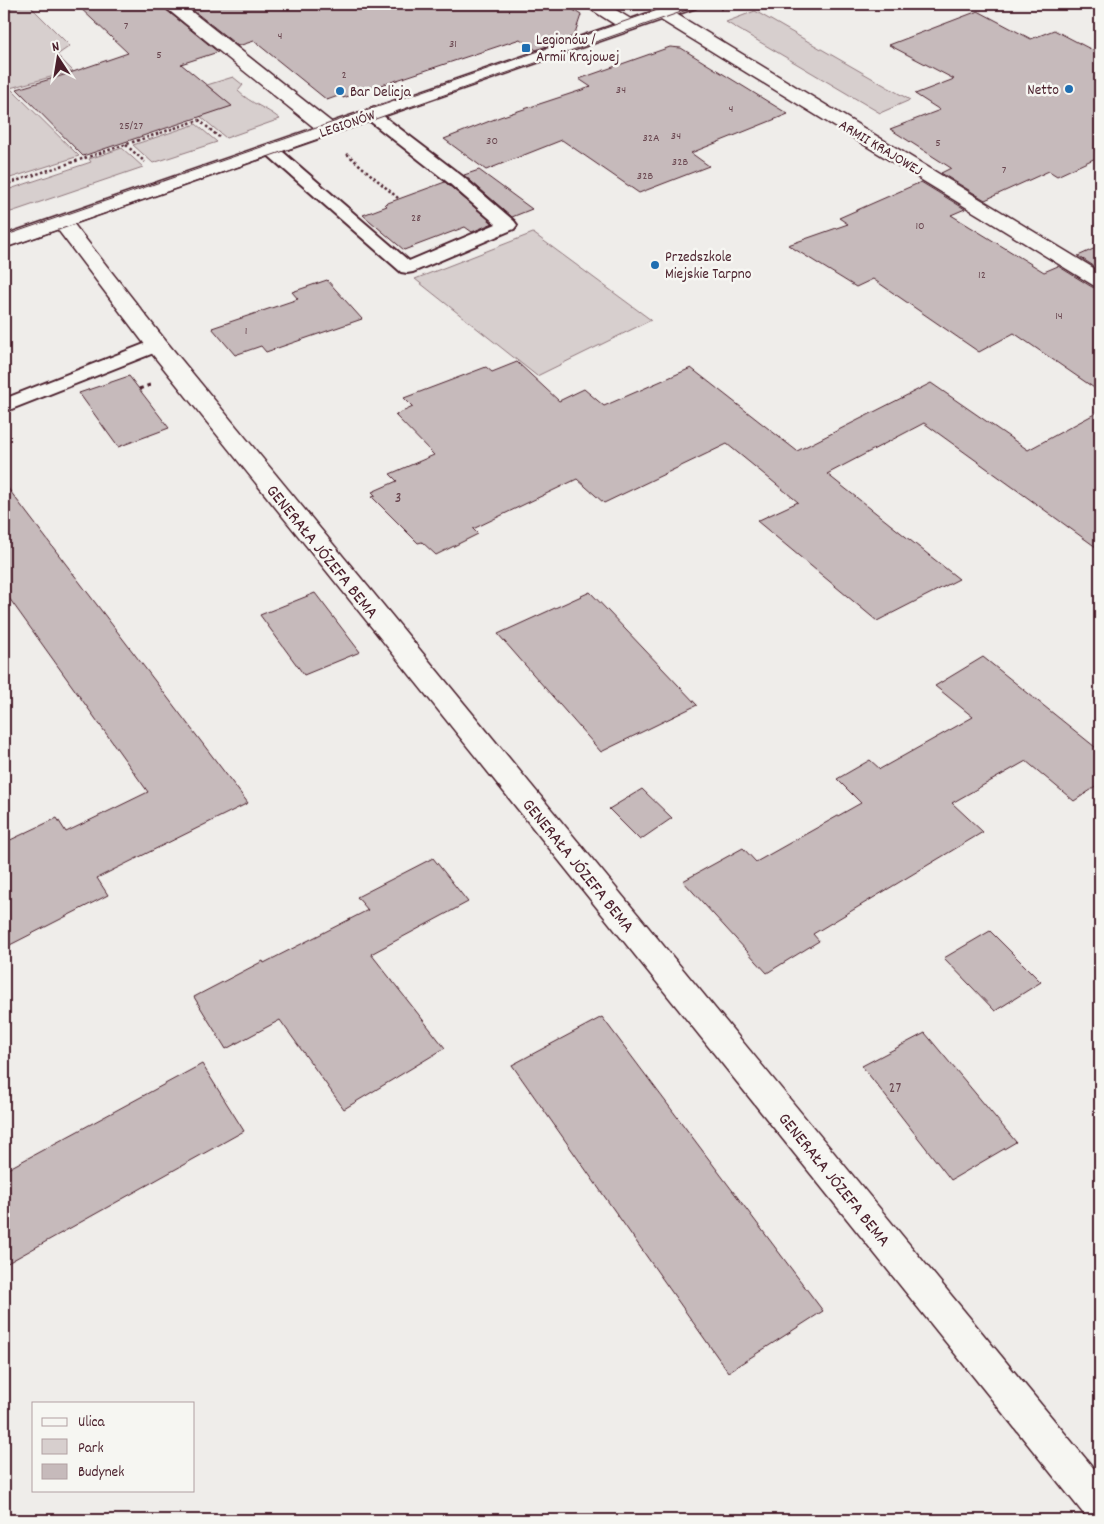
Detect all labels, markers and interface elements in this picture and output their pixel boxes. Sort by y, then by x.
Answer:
house number: 7 [124,18,129,35]
house number: 4 [278,28,283,45]
place label: Legionów / Armii Krajowej [536,30,619,69]
north arrow [32,32,82,82]
house number: 31 [449,36,457,53]
text: N [50,37,61,58]
marker: Legionów / Armii Krajowej [520,42,532,54]
house number: 5 [156,47,162,64]
house number: 2 [341,67,347,84]
place label: Netto [1027,80,1059,102]
place label: Bar Delicja [350,82,412,104]
house number: 34 [616,82,626,99]
marker: Netto [1063,83,1075,95]
marker: Bar Delicja [334,85,346,97]
house number: 4 [729,101,734,118]
street label: LEGIONÓW [317,105,379,145]
street label: ARMII KRAJOWEJ [834,115,926,182]
house number: 25/27 [119,118,143,135]
house number: 34 [671,128,681,145]
house number: 32A [642,130,660,147]
house number: 30 [486,133,498,150]
house number: 5 [935,135,941,152]
house number: 32B [672,154,688,171]
house number: 7 [1002,162,1007,179]
house number: 32B [637,168,653,185]
house number: 28 [411,210,421,227]
house number: 10 [915,218,925,235]
place label: Przedszkole Miejskie Tarpno [665,247,752,286]
marker: Przedszkole Miejskie Tarpno [649,259,661,271]
house number: 12 [978,267,986,284]
house number: 14 [1055,308,1063,325]
house number: 1 [245,323,247,340]
street label: GENERAŁA JÓZEFA BEMA [259,480,383,625]
house number: 3 [395,488,401,510]
street label: GENERAŁA JÓZEFA BEMA [515,794,639,939]
house number: 27 [889,1078,901,1100]
street label: GENERAŁA JÓZEFA BEMA [771,1108,895,1253]
legend [32,1402,195,1492]
text: Ulica [78,1412,106,1434]
text: Park [78,1438,104,1460]
text: Budynek [78,1462,124,1484]

